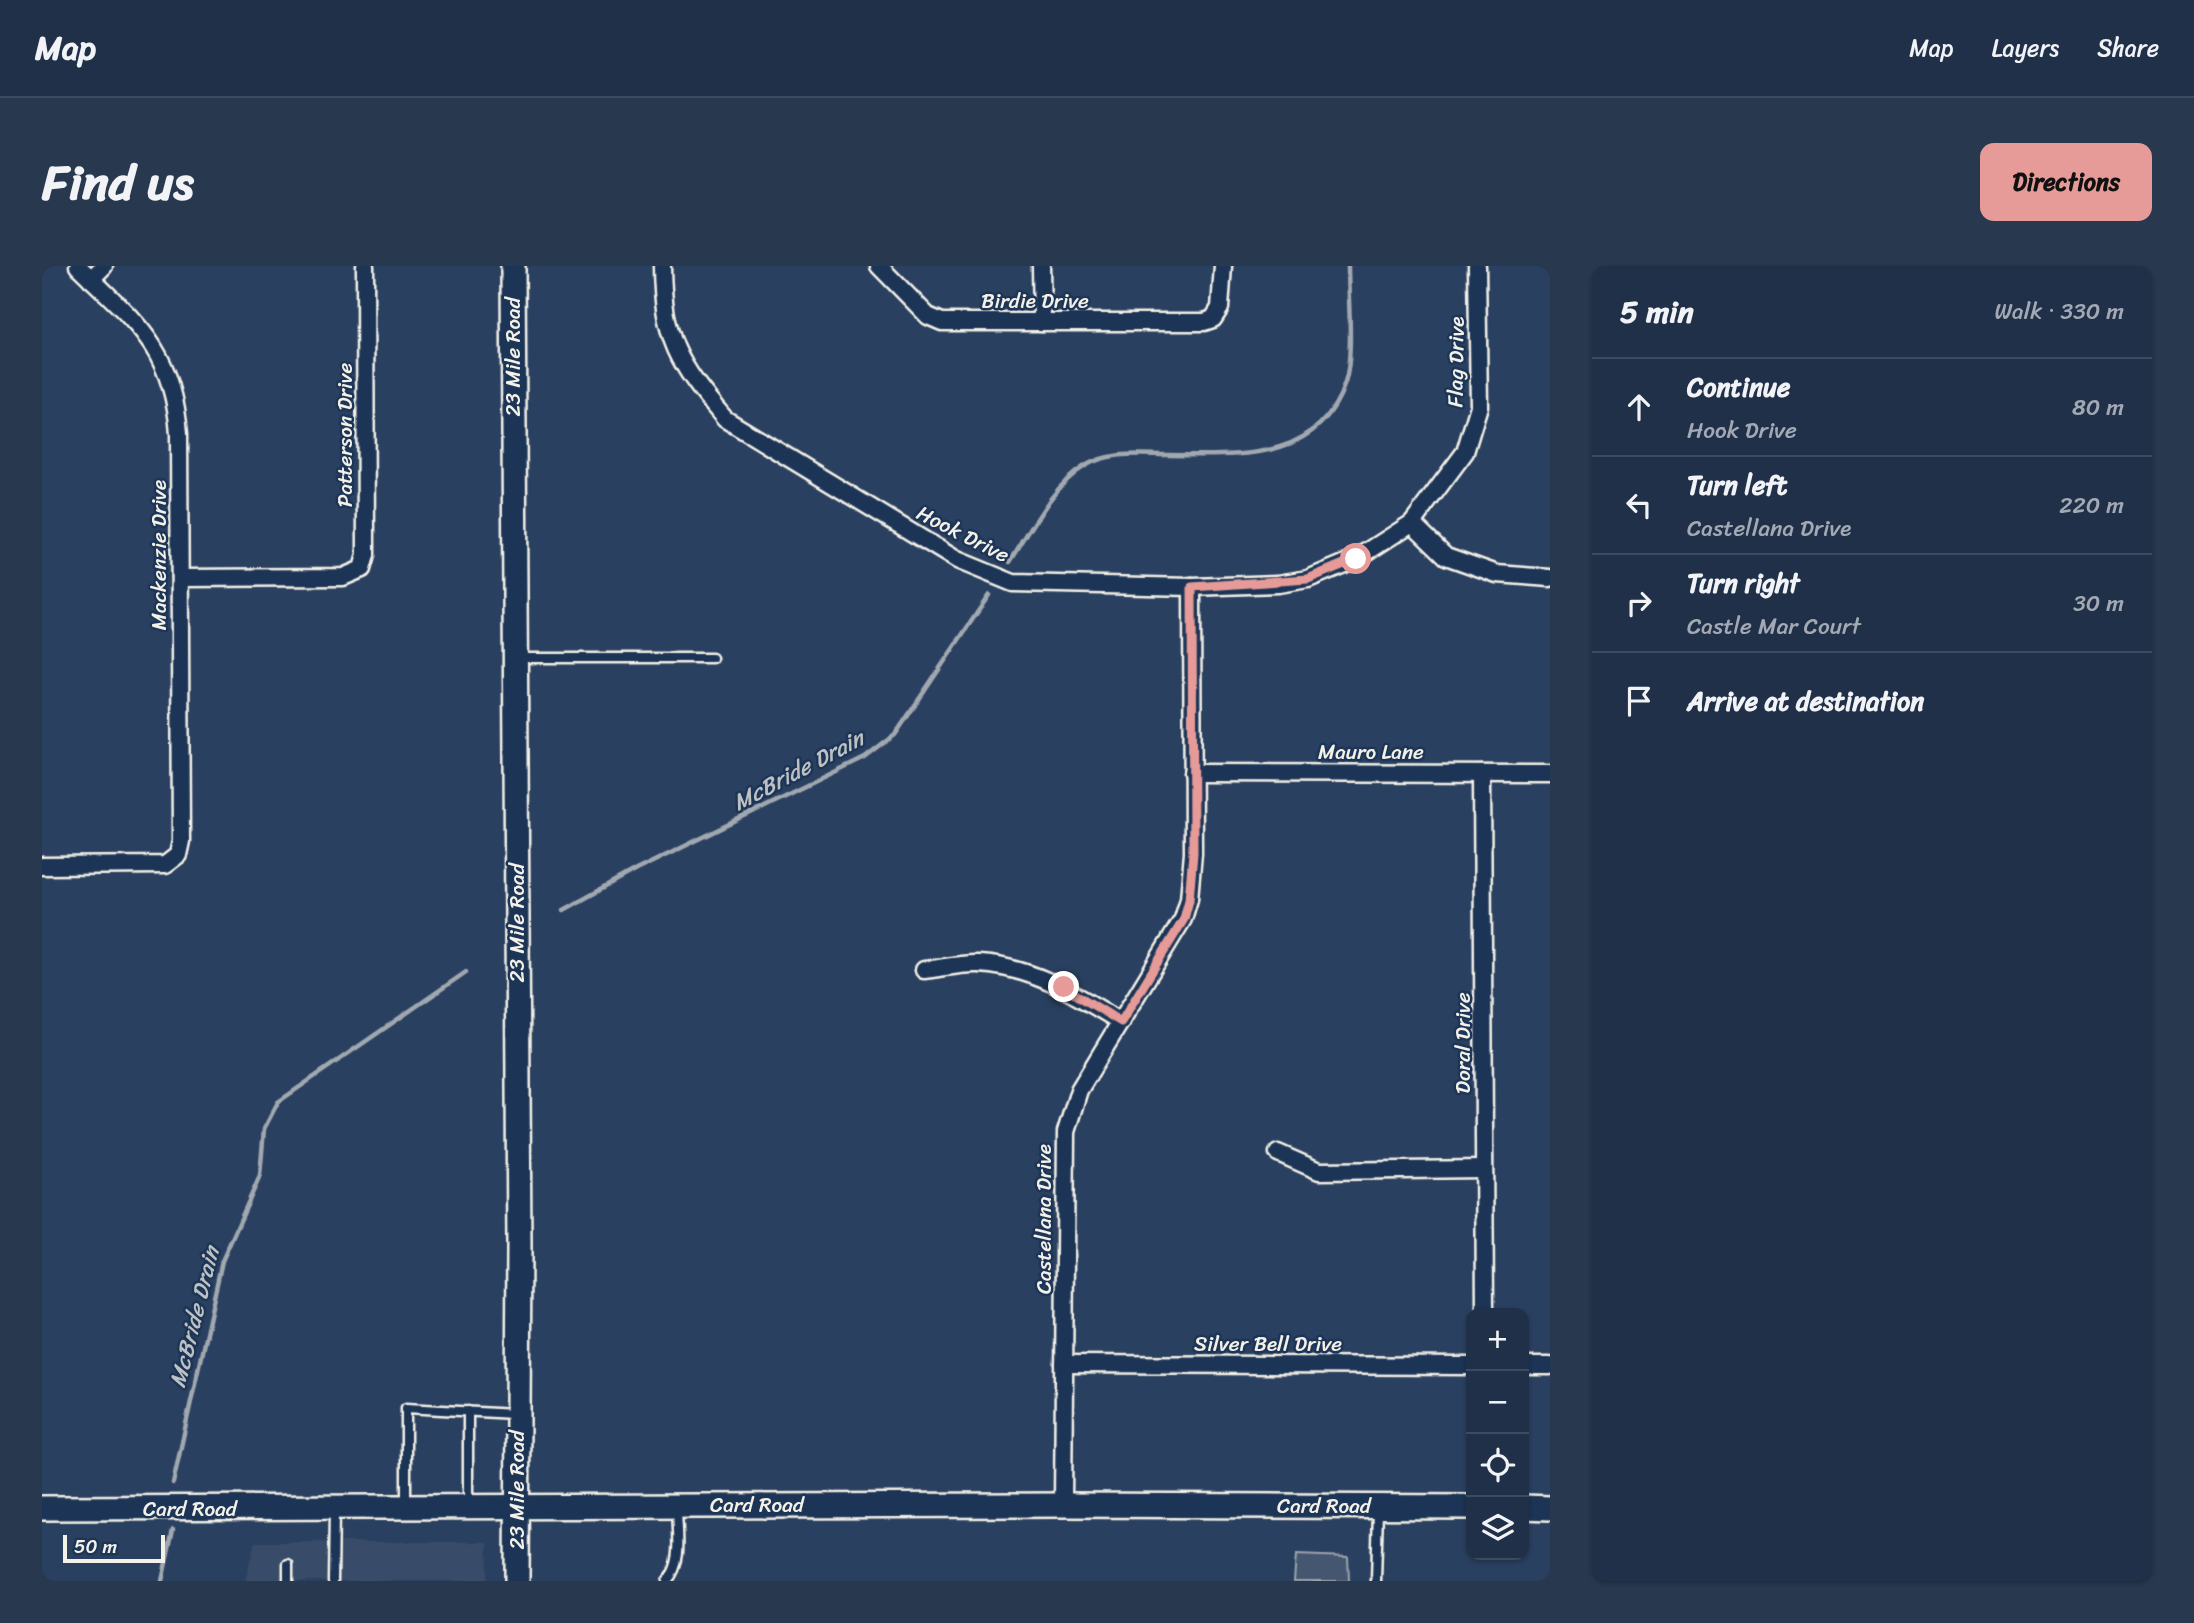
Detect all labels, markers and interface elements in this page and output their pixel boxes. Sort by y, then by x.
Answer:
text: Map [35,19,96,77]
text: Map [1909,27,1954,69]
text: Layers [1992,27,2059,69]
text: Share [2097,27,2159,69]
text: Find us [42,139,194,226]
button: Directions [1980,143,2152,221]
street label: Birdie Drive [981,282,1089,320]
text: 5 min [1620,285,1694,339]
text: Walk · 330 m [1994,291,2124,332]
street label: 23 Mile Road [494,296,532,417]
street label: Flag Drive [1436,316,1476,408]
street label: Patterson Drive [326,363,364,507]
text: Continue [1687,364,1790,410]
text: 80 m [2072,387,2124,428]
icon: ahead [1620,388,1658,426]
text: Hook Drive [1687,410,1797,451]
text: Turn left [1687,462,1787,508]
street label: Mackenzie Drive [140,480,178,630]
text: 220 m [2059,485,2124,526]
icon: left [1620,486,1658,524]
street label: Hook Drive [910,494,1017,574]
text: Castellana Drive [1687,508,1851,549]
route start [1340,543,1371,574]
text: Turn right [1687,560,1800,606]
text: 30 m [2073,583,2124,624]
icon: right [1620,584,1658,622]
text: Castle Mar Court [1687,606,1861,647]
text: Arrive at destination [1687,678,1924,724]
icon: arrive [1620,682,1658,720]
water label: McBride Drain [725,717,874,822]
street label: Mauro Lane [1318,733,1424,771]
street label: 23 Mile Road [498,862,536,983]
route end [1048,971,1079,1002]
street label: Doral Drive [1444,992,1482,1094]
street label: Castellana Drive [1025,1144,1063,1294]
water label: McBride Drain [157,1240,232,1392]
map controls [1466,1308,1529,1560]
button: + [1466,1308,1529,1371]
street label: Silver Bell Drive [1194,1325,1342,1363]
button: − [1466,1371,1529,1434]
street label: 23 Mile Road [498,1429,536,1550]
button: locate [1466,1434,1529,1497]
street label: Card Road [710,1486,806,1524]
street label: Card Road [1277,1487,1373,1525]
street label: Card Road [143,1490,239,1528]
button: layers [1466,1497,1529,1560]
text: 50 m [74,1530,117,1563]
scale bar [63,1532,164,1564]

